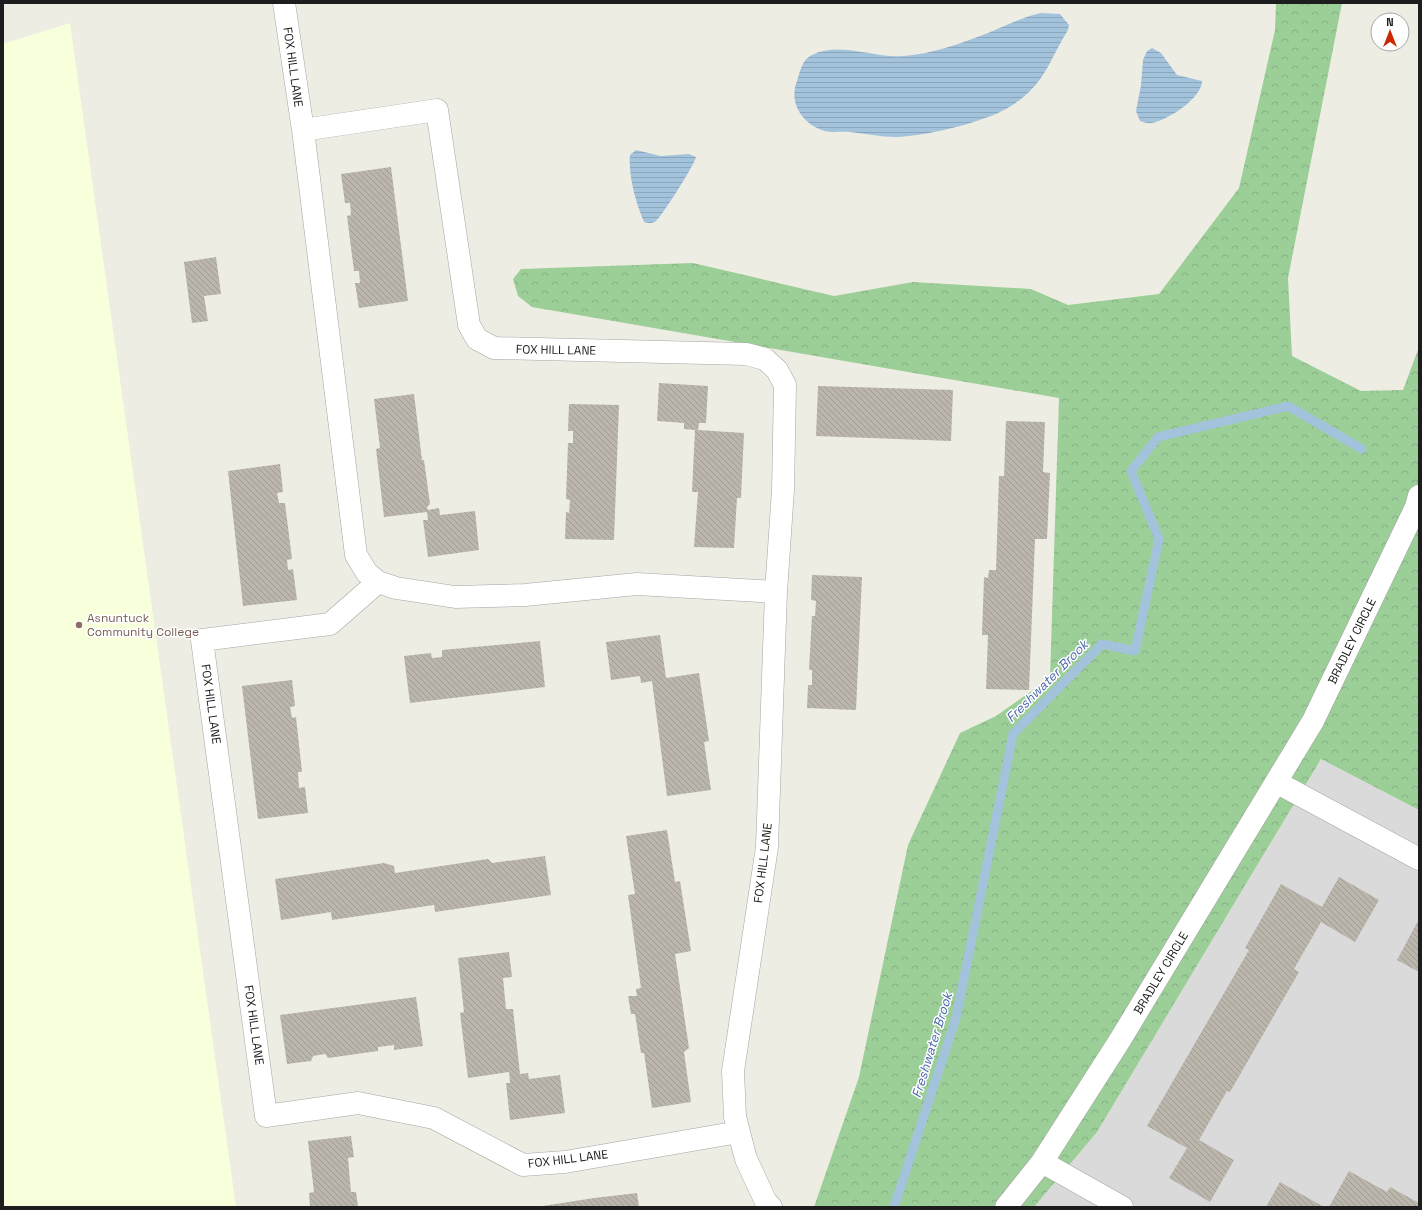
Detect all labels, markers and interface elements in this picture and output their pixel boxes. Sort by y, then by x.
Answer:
north arrow [1370,12,1410,52]
text: N [1386,15,1394,29]
street label: FOX HILL LANE [279,26,307,108]
street label: FOX HILL LANE [516,341,597,359]
street label: BRADLEY CIRCLE [1324,595,1380,687]
place label: Asnuntuck Community College [87,610,199,640]
marker: Asnuntuck Community College [74,620,84,630]
water label: Freshwater Brook [1002,635,1093,726]
street label: FOX HILL LANE [197,663,225,745]
street label: FOX HILL LANE [750,822,776,904]
street label: BRADLEY CIRCLE [1130,928,1192,1017]
street label: FOX HILL LANE [240,984,268,1066]
water label: Freshwater Brook [908,988,957,1100]
street label: FOX HILL LANE [527,1146,609,1172]

